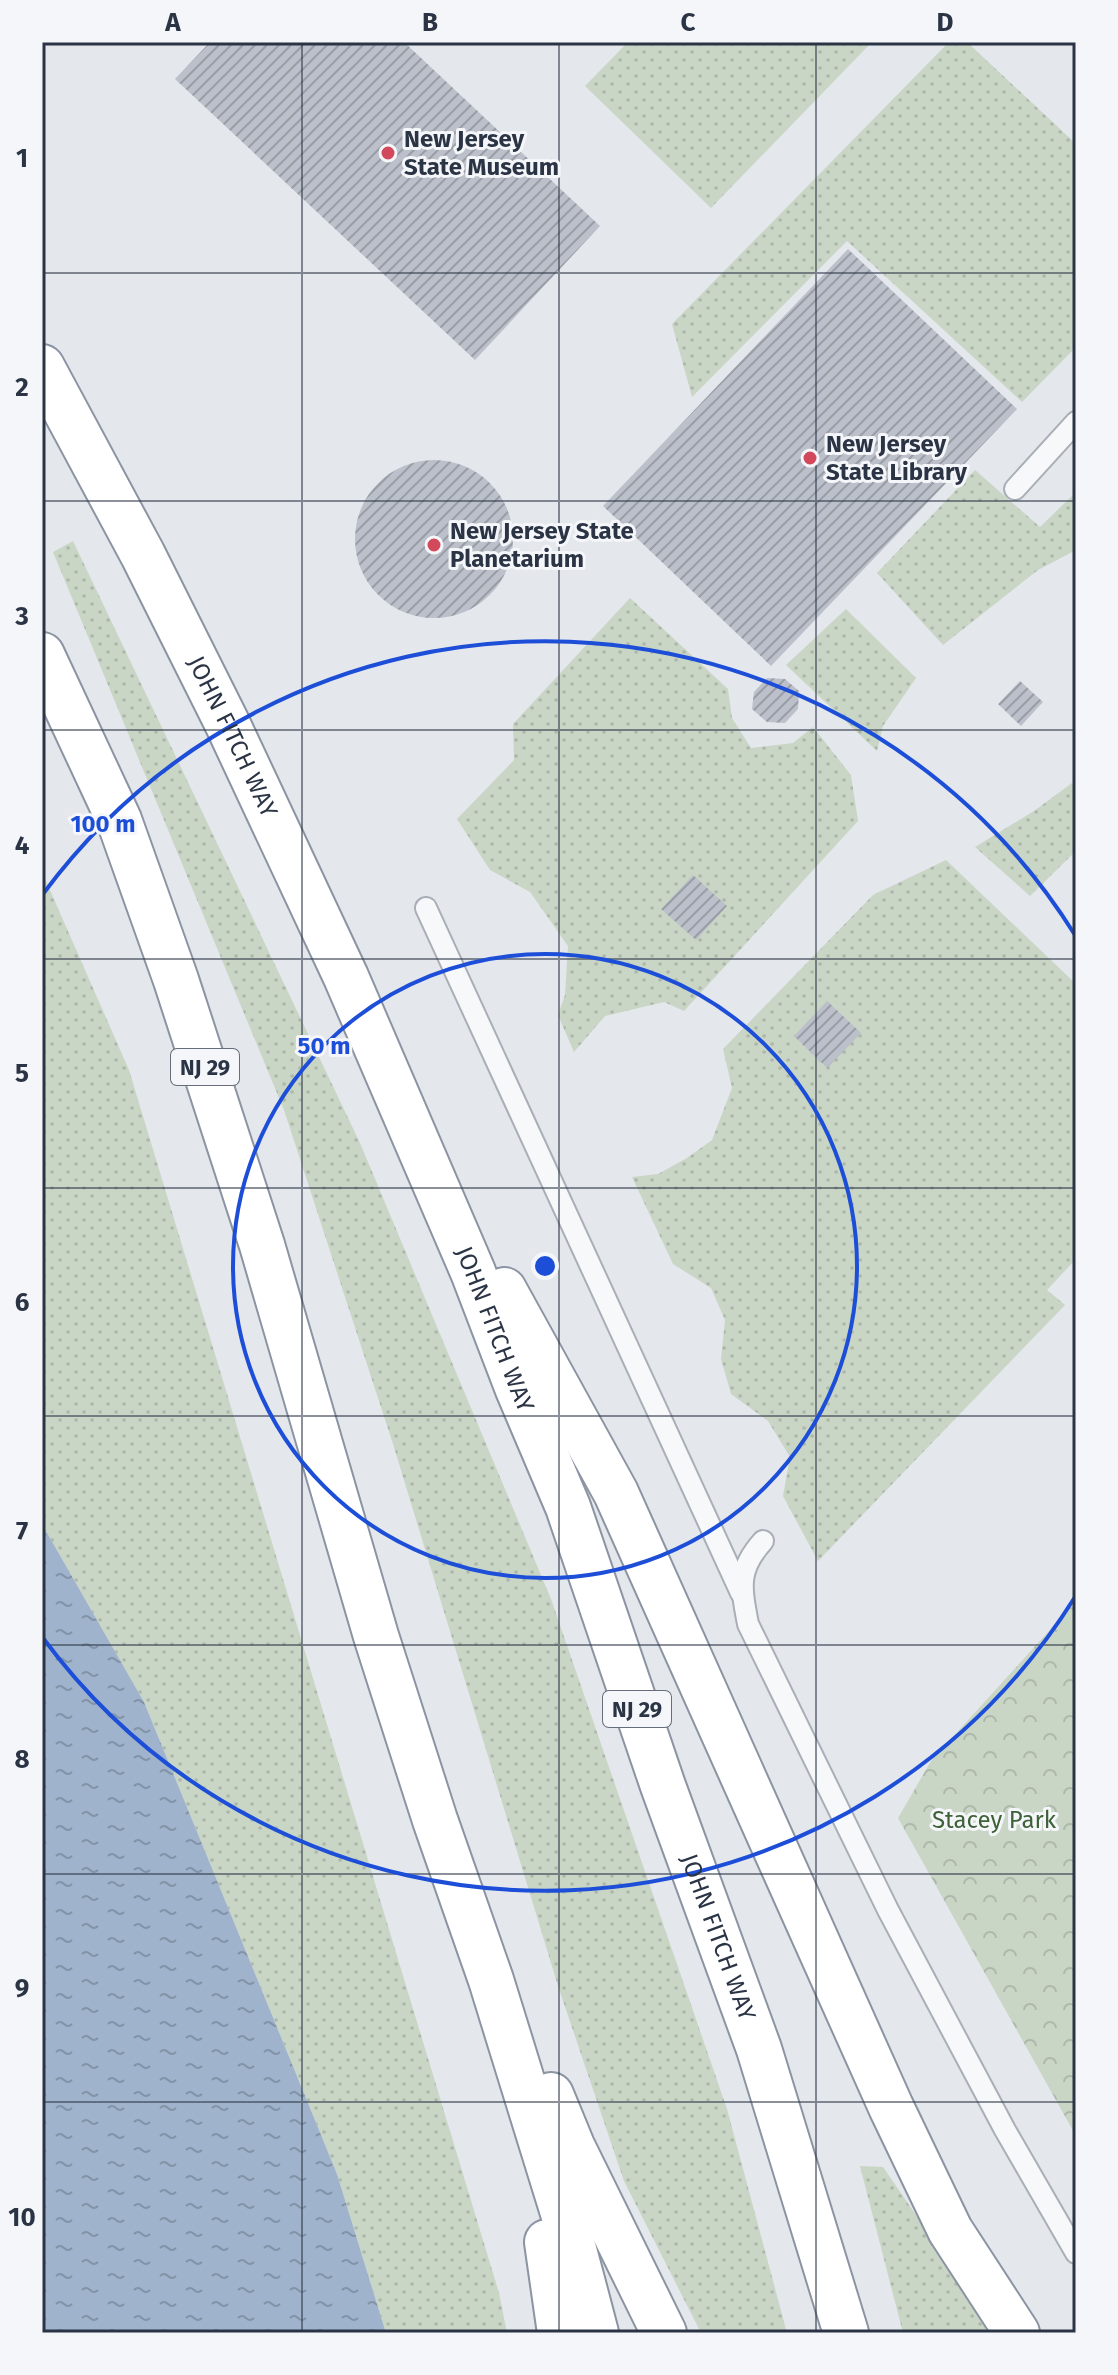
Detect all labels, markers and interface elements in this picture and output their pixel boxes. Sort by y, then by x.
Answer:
text: A [164,7,181,38]
text: B [422,7,438,38]
text: C [681,7,696,38]
text: D [937,7,954,38]
place label: New Jersey State Museum [404,125,559,181]
text: 1 [16,143,28,174]
marker: New Jersey State Museum [379,144,397,162]
text: 2 [15,372,29,403]
place label: New Jersey State Library [826,430,968,486]
marker: New Jersey State Library [801,449,819,467]
place label: New Jersey State Planetarium [450,517,634,573]
marker: New Jersey State Planetarium [425,536,443,554]
text: 3 [14,601,29,632]
street label: JOHN FITCH WAY [182,652,283,822]
text: 100 m [70,810,136,838]
text: 4 [15,830,30,861]
text: 50 m [298,1032,350,1060]
road number: NJ 29 [171,1049,239,1085]
text: 5 [15,1058,29,1089]
street label: JOHN FITCH WAY [450,1242,540,1417]
centre of rings [531,1252,559,1280]
text: 6 [15,1287,30,1318]
text: 7 [16,1516,28,1547]
road number: NJ 29 [603,1691,671,1727]
text: 8 [14,1744,30,1775]
park label: Stacey Park [932,1806,1057,1834]
street label: JOHN FITCH WAY [675,1850,762,2025]
text: 9 [15,1973,29,2004]
text: 10 [8,2202,36,2233]

